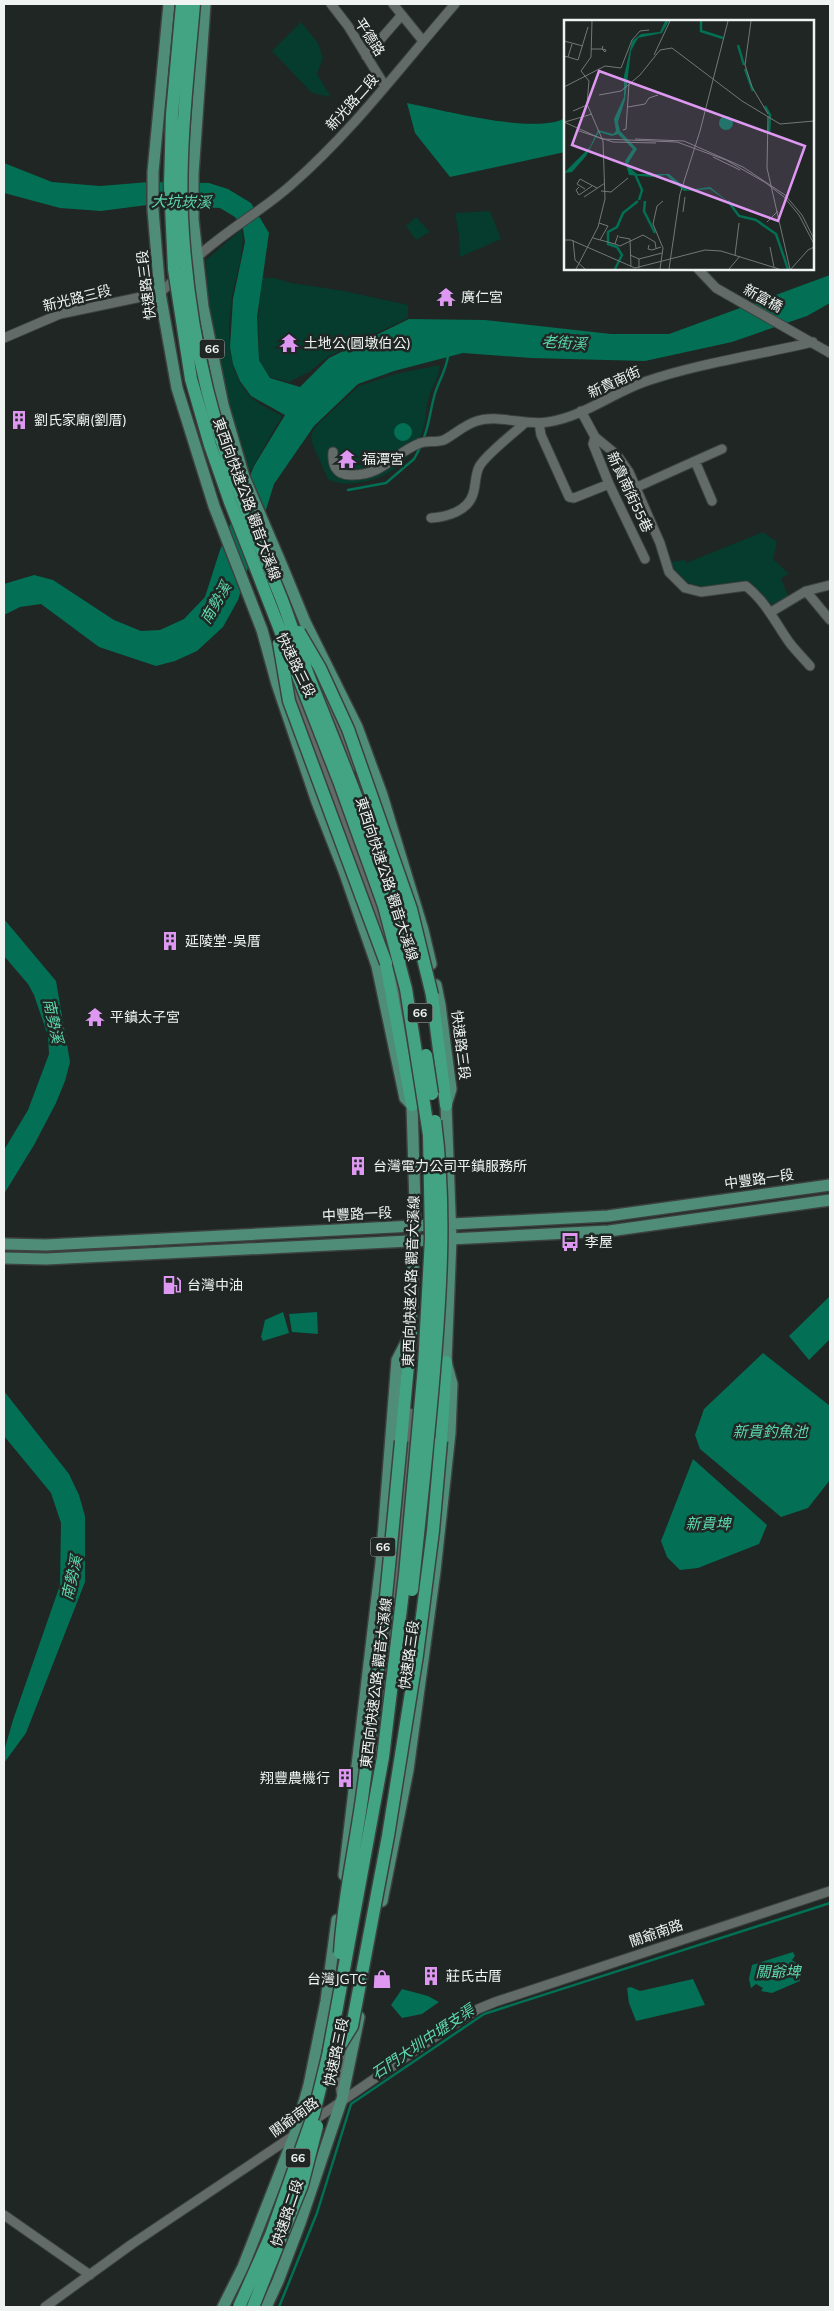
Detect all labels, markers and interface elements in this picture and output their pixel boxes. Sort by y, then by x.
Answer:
street label: 平德路 [351,14,389,60]
inset map [564,20,814,270]
street label: 新光路二段 [322,70,382,134]
water label: 大坑崁溪 [151,191,213,212]
street label: 快速路三段 [133,249,159,321]
street label: 新富橋 [740,280,786,316]
street label: 新光路三段 [41,281,113,315]
temple icon: 廣仁宮 [435,286,457,308]
place label: 廣仁宮 [461,288,503,306]
temple icon: 土地公(圓墩伯公) [278,332,300,354]
water label: 老街溪 [541,332,589,353]
place label: 土地公(圓墩伯公) [304,334,411,352]
road number: 66 [200,339,224,358]
street label: 新貴南街 [585,362,643,402]
building icon: 劉氏家廟(劉厝) [8,409,30,431]
place label: 劉氏家廟(劉厝) [34,411,127,429]
street label: 東西向快速公路 觀音大溪線 [209,415,285,583]
temple icon: 福潭宮 [336,448,358,470]
street label: 新貴南街55巷 [603,449,657,535]
place label: 福潭宮 [362,450,404,468]
water label: 南勢溪 [196,577,236,627]
street label: 快速路三段 [273,630,319,700]
street label: 東西向快速公路 觀音大溪線 [352,795,422,963]
building icon: 延陵堂-吳厝 [159,930,181,952]
place label: 延陵堂-吳厝 [185,932,261,950]
water label: 南勢溪 [40,997,68,1047]
road number: 66 [408,1004,432,1022]
temple icon: 平鎮太子宮 [84,1006,106,1028]
place label: 平鎮太子宮 [110,1008,180,1026]
street label: 快速路三段 [448,1009,474,1081]
building icon: 台灣電力公司平鎮服務所 [347,1155,369,1177]
place label: 台灣電力公司平鎮服務所 [373,1157,527,1175]
street label: 中豐路一段 [723,1165,795,1193]
street label: 東西向快速公路 觀音大溪線 [399,1195,423,1367]
street label: 中豐路一段 [322,1203,392,1225]
bus stop icon: 李屋 [559,1231,581,1253]
place label: 李屋 [585,1233,613,1251]
fuel station icon: 台灣中油 [161,1274,183,1296]
place label: 台灣中油 [187,1276,243,1294]
water label: 新貴釣魚池 [732,1422,809,1441]
water label: 新貴埤 [685,1514,732,1533]
road number: 66 [370,1538,396,1556]
water label: 南勢溪 [57,1552,86,1602]
street label: 東西向快速公路 觀音大溪線 [357,1597,395,1769]
street label: 快速路三段 [395,1619,423,1691]
building icon: 翔豐農機行 [334,1767,356,1789]
place label: 翔豐農機行 [260,1769,330,1787]
street label: 關爺南路 [627,1915,685,1951]
water label: 關爺埤 [755,1962,802,1981]
building icon: 莊氏古厝 [420,1965,442,1987]
place label: 莊氏古厝 [446,1967,502,1985]
shop icon: 台灣JGTC [371,1968,393,1990]
place label: 台灣JGTC [307,1970,367,1988]
water label: 石門大圳中壢支渠 [368,1999,479,2083]
street label: 快速路三段 [320,2016,352,2088]
street label: 關爺南路 [266,2093,322,2141]
road number: 66 [286,2148,310,2168]
street label: 快速路二段 [267,2177,307,2249]

